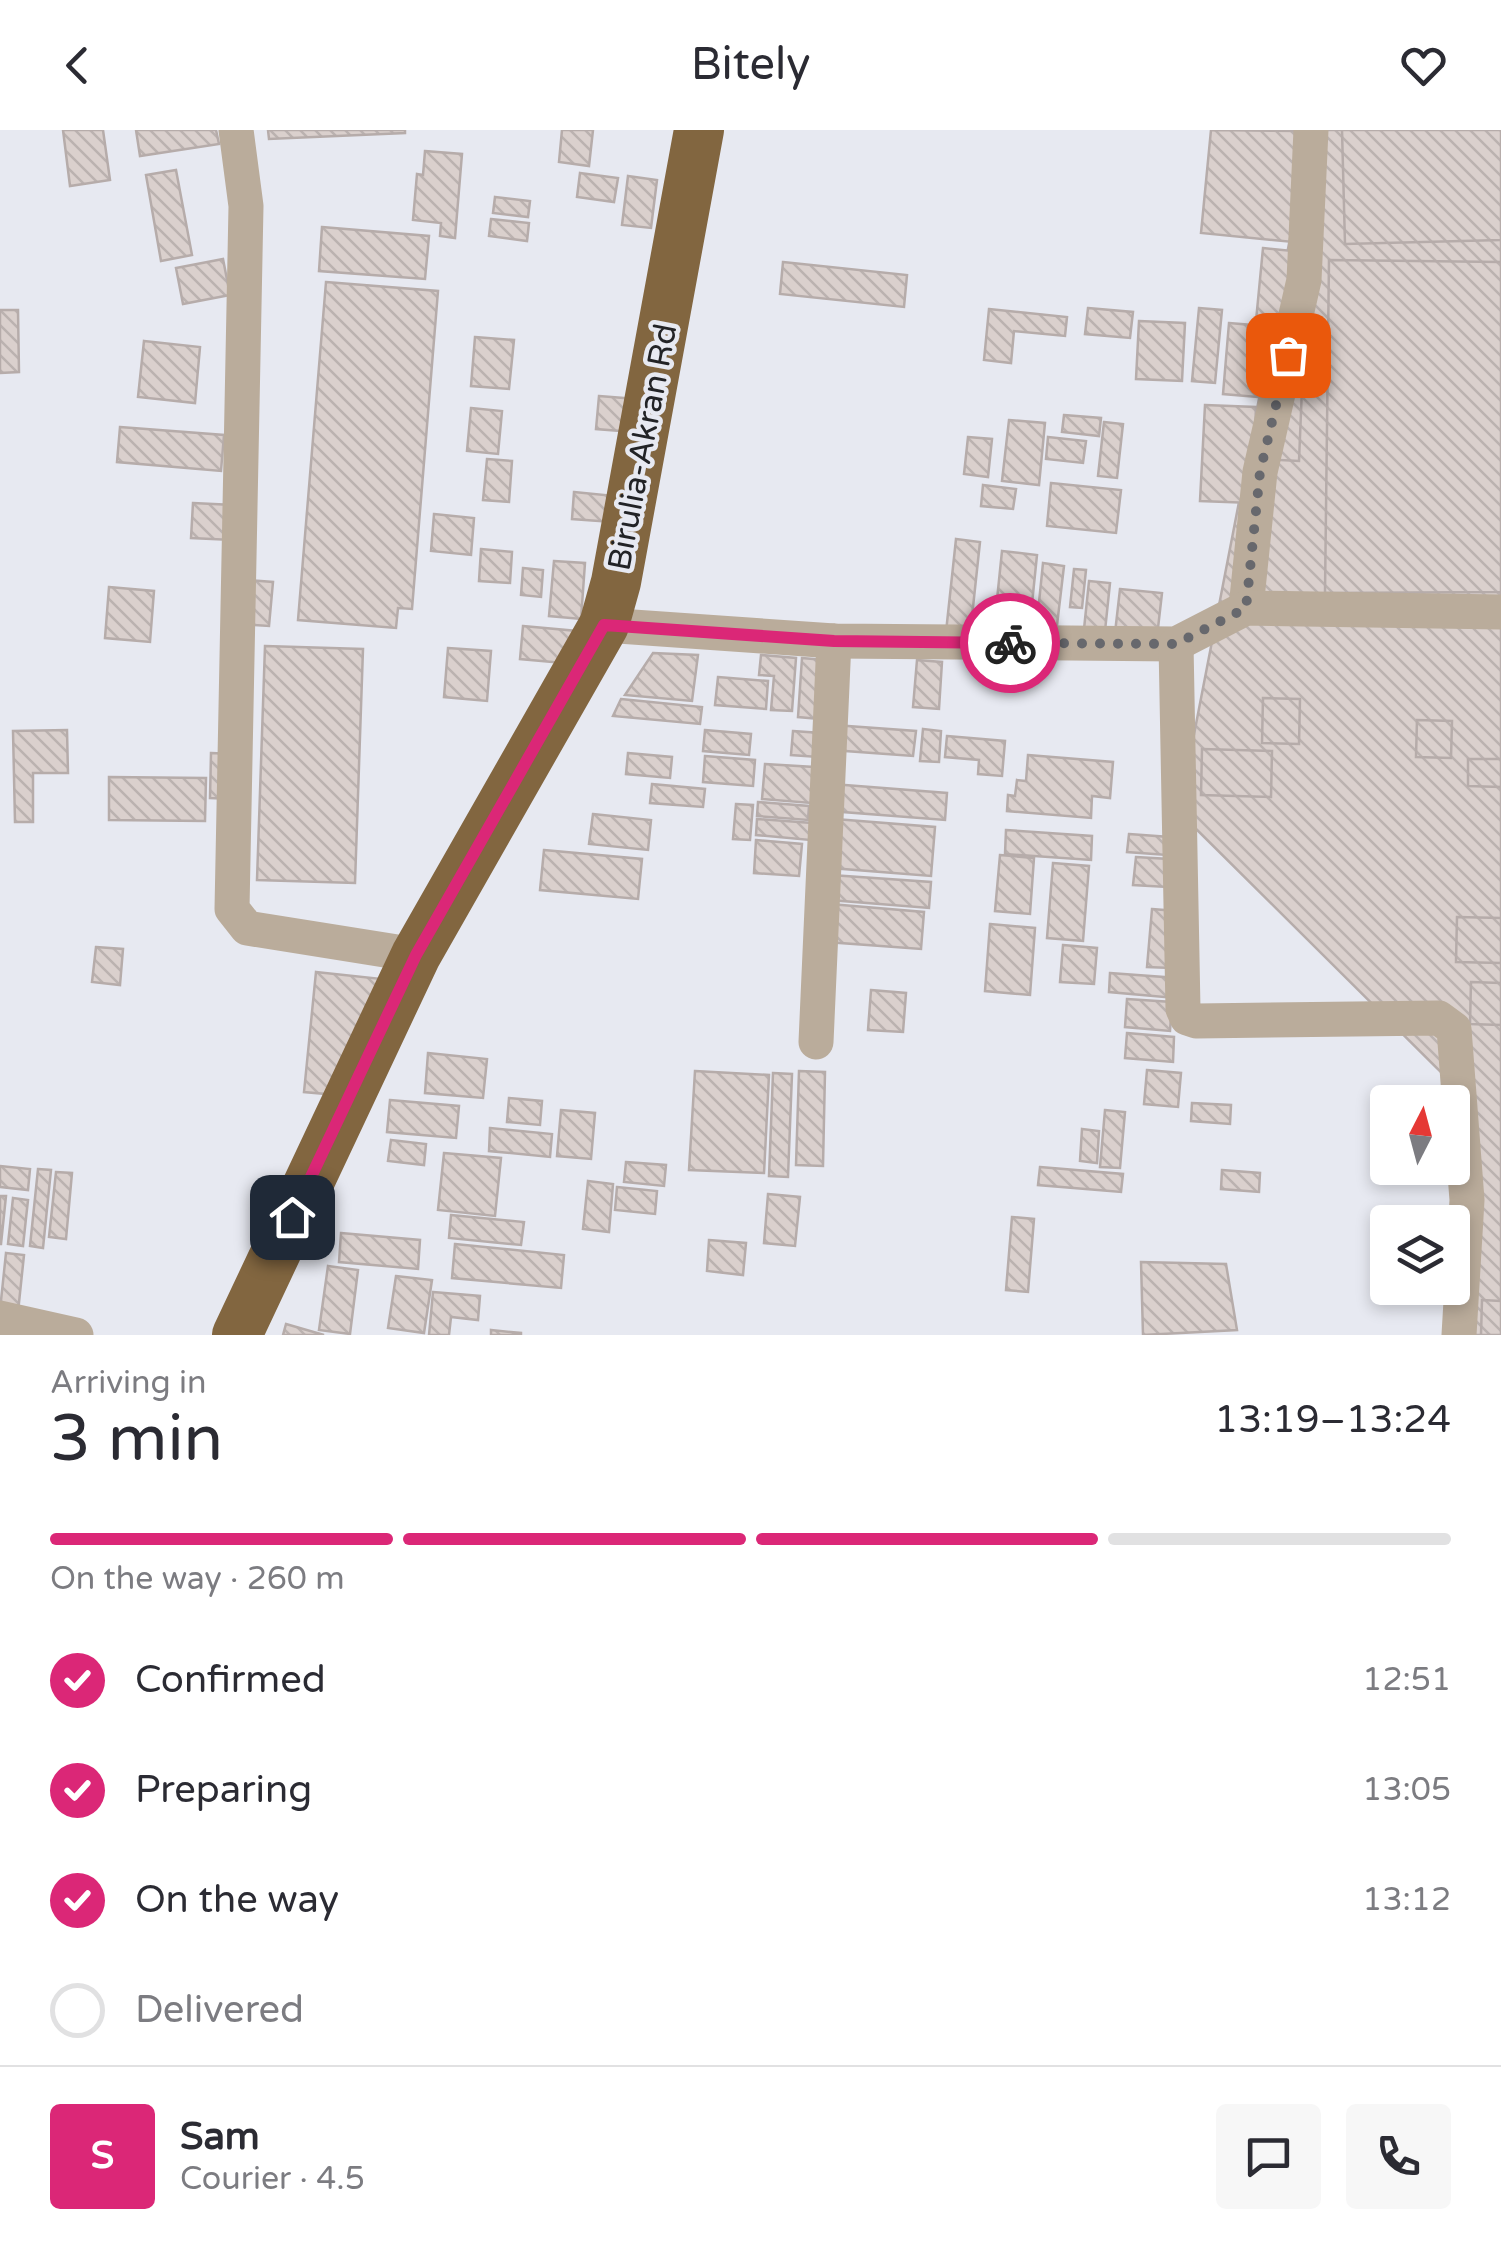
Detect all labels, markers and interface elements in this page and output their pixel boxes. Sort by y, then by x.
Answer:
icon: back [50,38,105,93]
text: Bitely [691,38,810,92]
icon: heart [1396,38,1451,93]
pin [1246,313,1331,398]
street label: Birulia-Akran Rd [600,321,686,574]
icon: bag [1261,328,1316,383]
courier [960,593,1060,693]
icon: bike [983,616,1038,671]
north arrow [1370,1085,1470,1185]
map controls [1370,1085,1470,1305]
pin [250,1175,335,1260]
icon: home [265,1190,320,1245]
button: layers [1370,1205,1470,1305]
text: Arriving in [50,1364,207,1402]
text: 13:19–13:24 [1214,1397,1451,1443]
text: 3 min [50,1400,223,1479]
text: On the way · 260 m [50,1560,345,1598]
icon: check [50,1653,105,1708]
text: Confirmed [135,1657,326,1703]
text: 12:51 [1362,1661,1451,1699]
icon: check [50,1763,105,1818]
text: Preparing [135,1767,312,1813]
text: 13:05 [1362,1771,1451,1809]
icon: check [50,1873,105,1928]
text: On the way [135,1877,339,1923]
text: 13:12 [1362,1881,1451,1919]
text: Delivered [135,1987,304,2033]
button: chat [1216,2104,1321,2209]
button: phone [1346,2104,1451,2209]
text: Sam [180,2114,260,2160]
text: S [91,2133,114,2179]
text: Courier · 4.5 [180,2160,365,2198]

